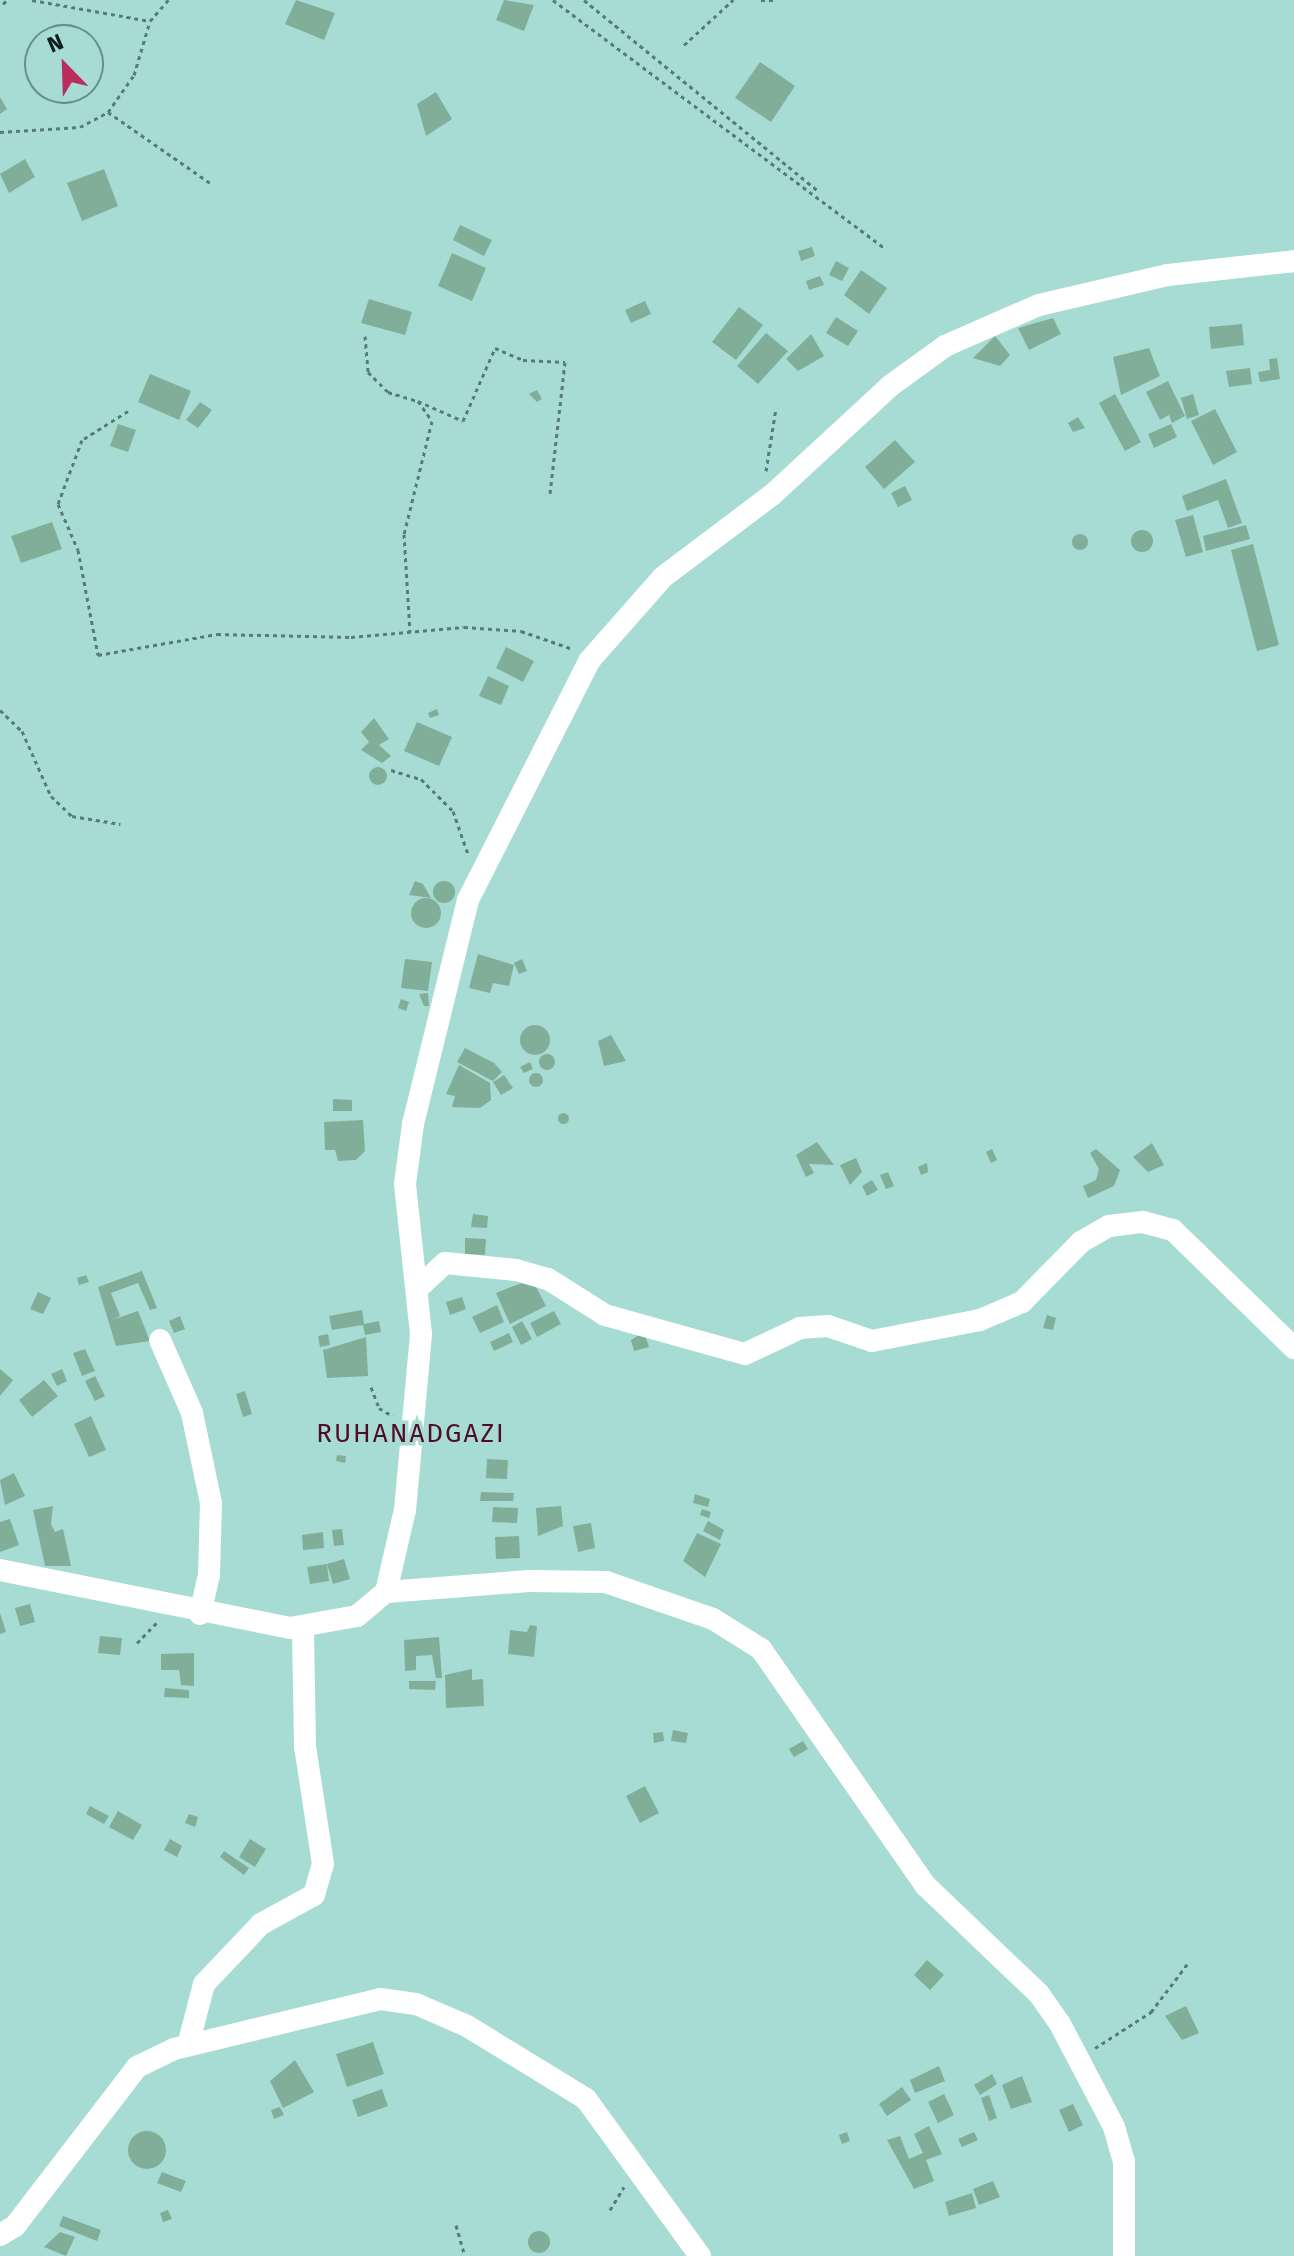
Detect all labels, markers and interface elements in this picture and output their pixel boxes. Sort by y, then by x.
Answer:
north arrow [24,24,104,104]
text: N [43,28,67,59]
district label: RUHANADGAZI [316,1418,506,1450]

